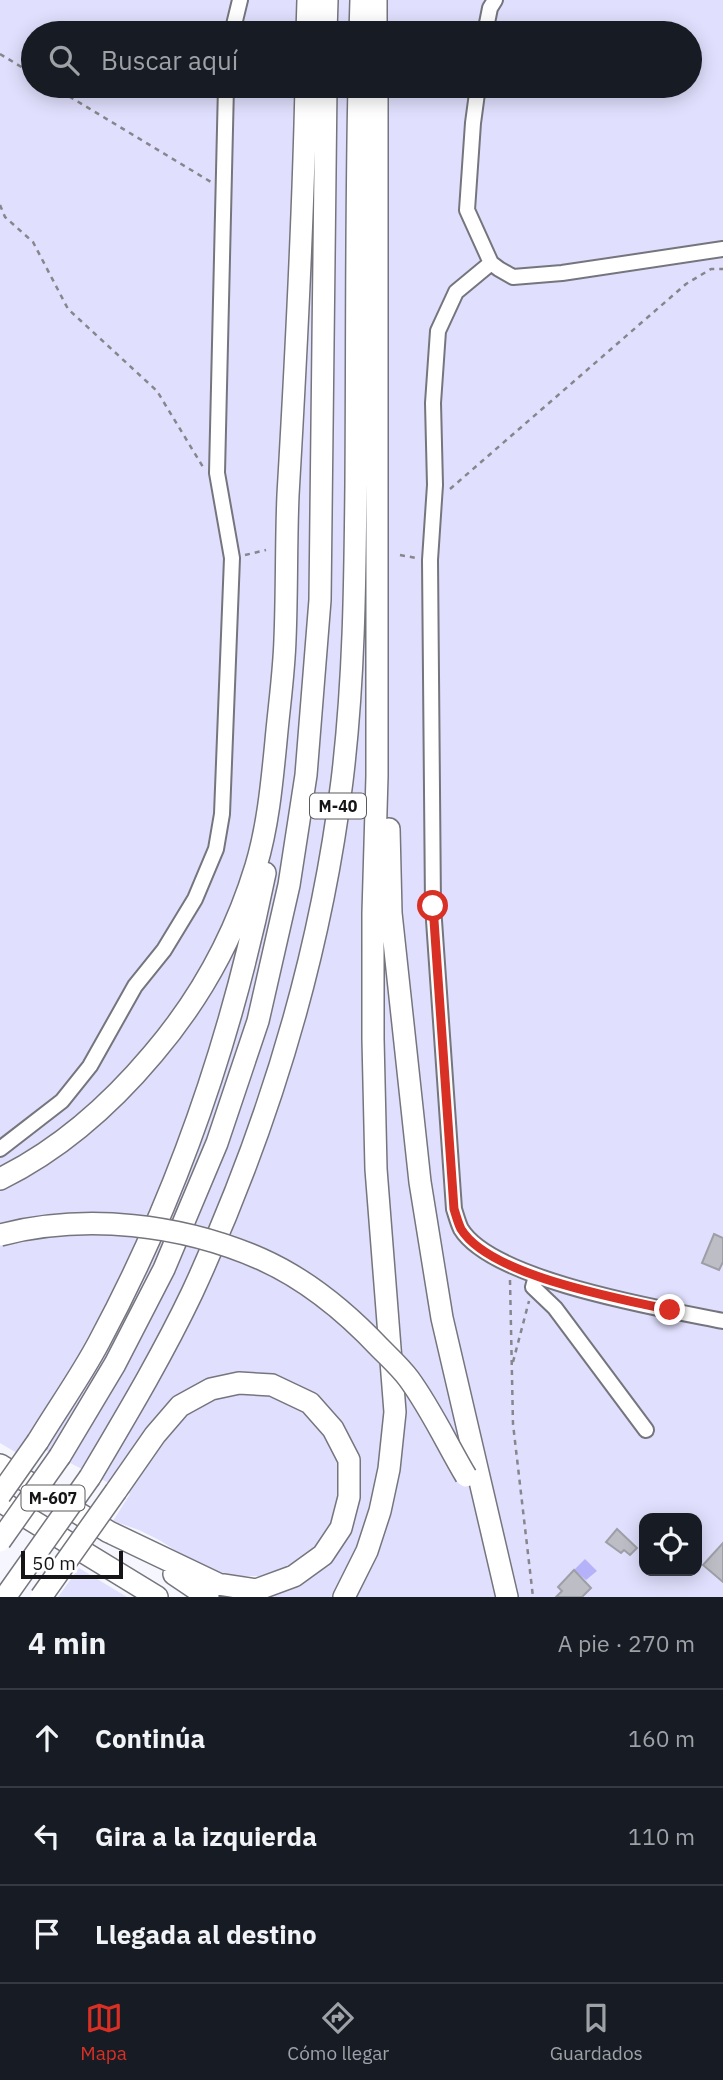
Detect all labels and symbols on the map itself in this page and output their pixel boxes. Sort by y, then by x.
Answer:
road number: M-40 [310,793,366,818]
route start [417,890,448,921]
route end [654,1294,685,1325]
road number: M-607 [22,1486,84,1510]
scale bar [21,1548,122,1580]

